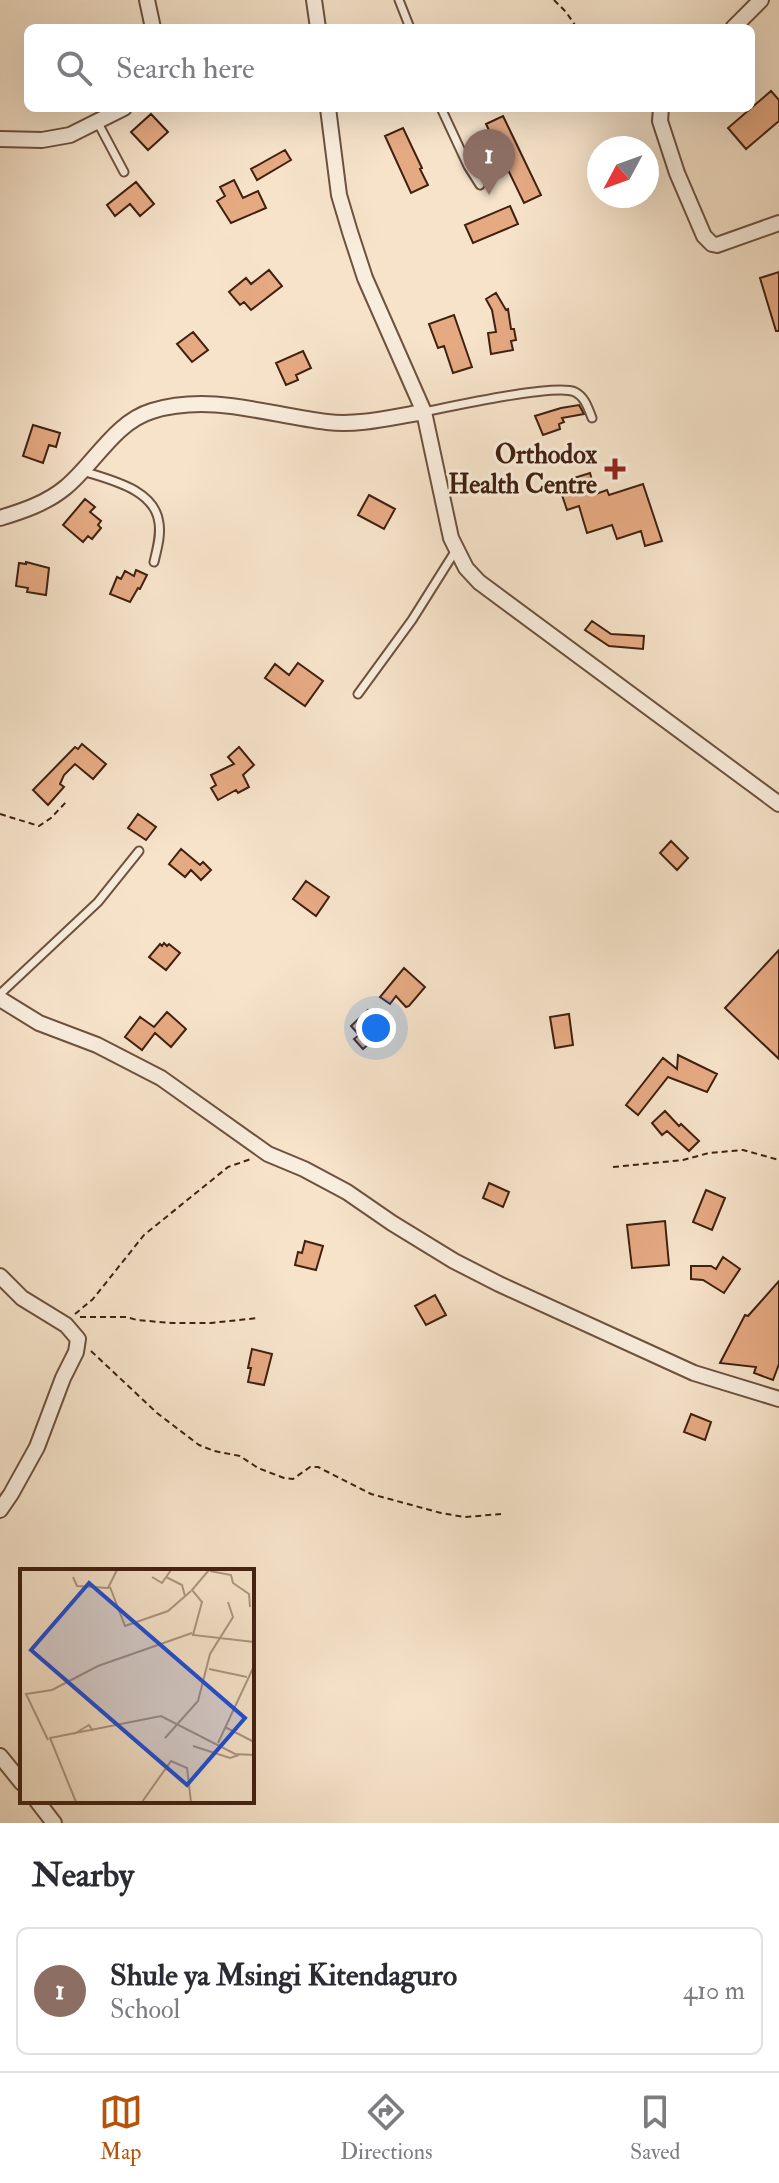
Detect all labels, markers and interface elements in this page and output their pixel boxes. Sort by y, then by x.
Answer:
search box [24,24,755,112]
icon: search [52,46,96,90]
text: Search here [116,50,255,87]
pin: 1 [463,129,515,195]
north arrow [587,136,659,208]
place label: Orthodox Health Centre [448,439,597,501]
marker: Orthodox Health Centre [604,458,626,480]
your location [356,1008,396,1048]
inset map [20,1569,254,1803]
text: Nearby [32,1854,134,1897]
text: Shule ya Msingi Kitendaguro [110,1957,457,1994]
text: 1 [55,1975,65,2007]
text: 410 m [683,1975,745,2007]
text: School [110,1994,180,2026]
tab: Map [99,2090,143,2166]
tab: Directions [340,2090,433,2166]
tab: Saved [630,2090,680,2166]

